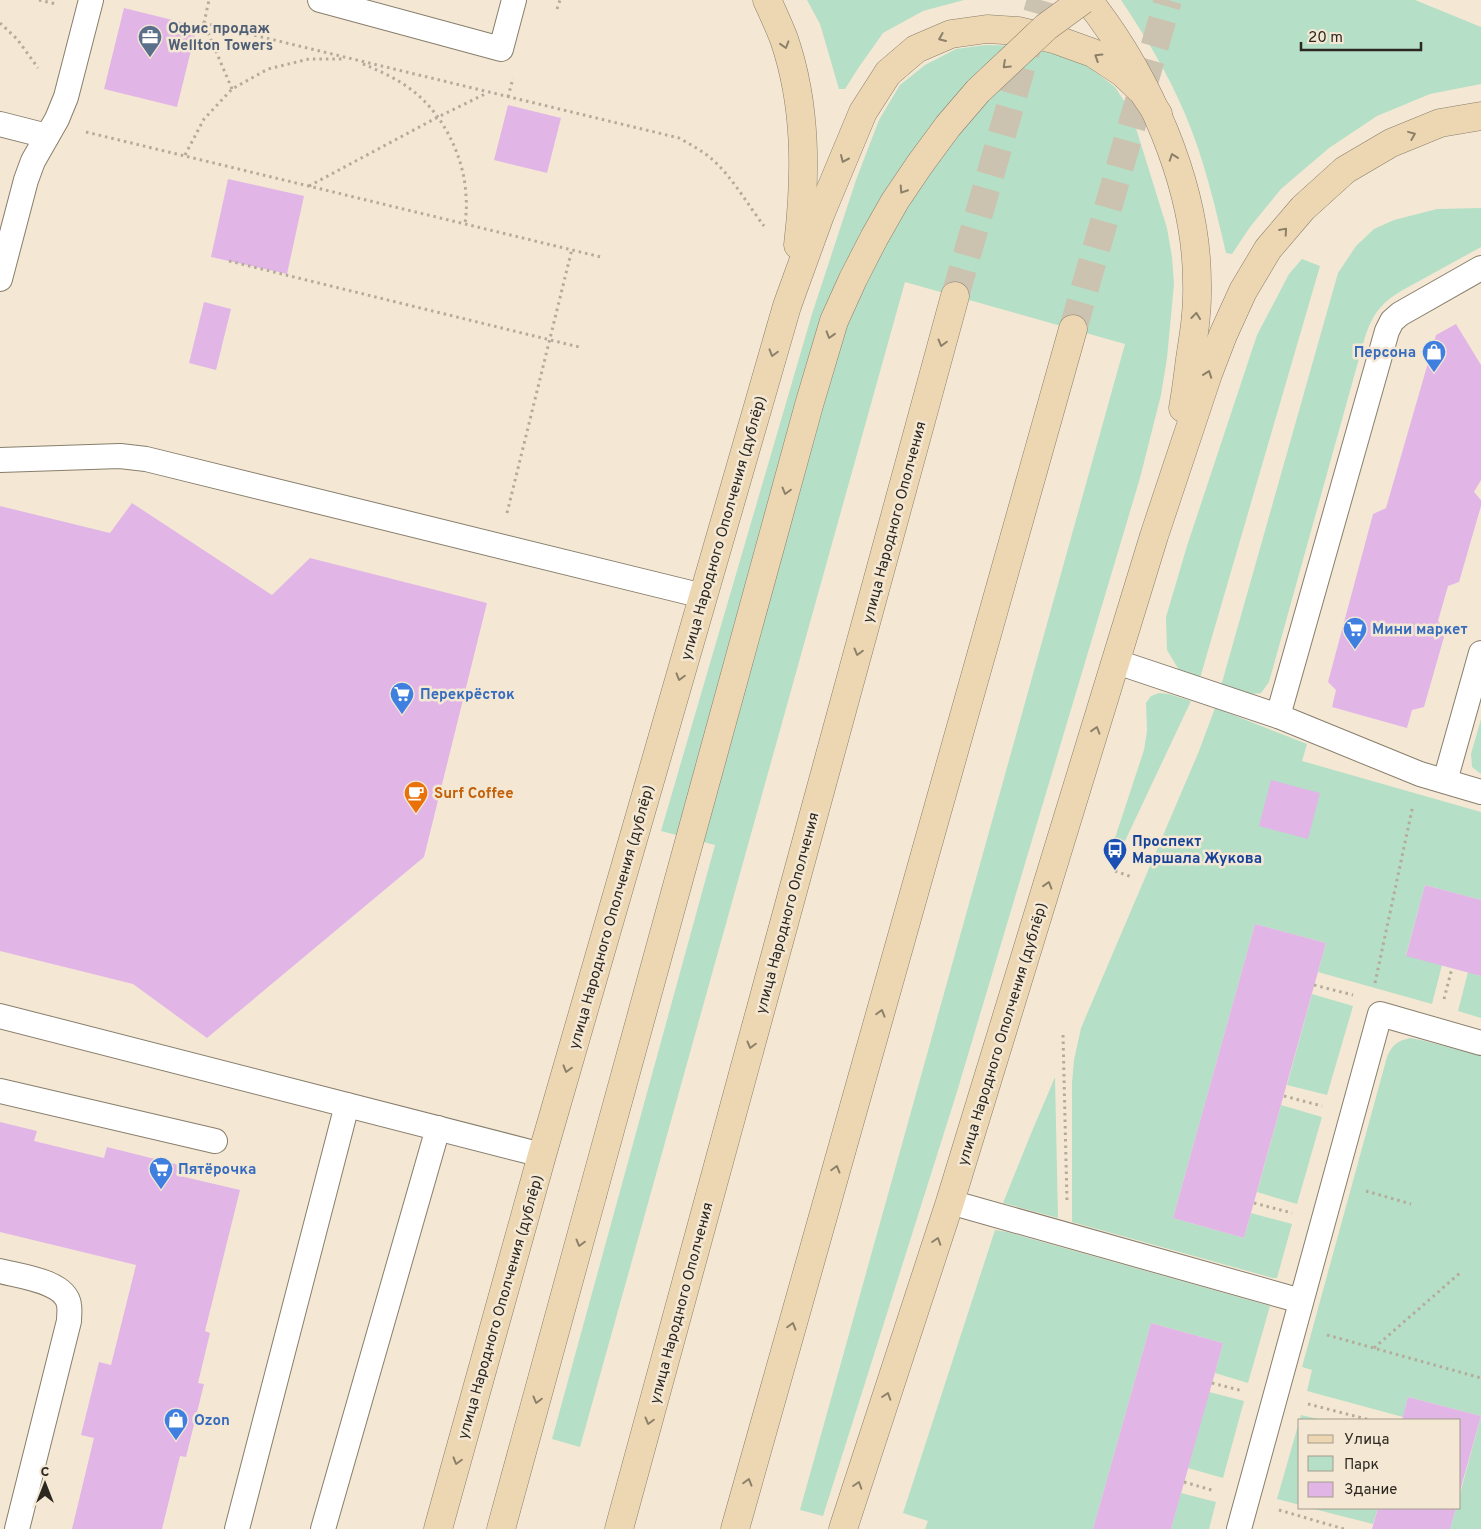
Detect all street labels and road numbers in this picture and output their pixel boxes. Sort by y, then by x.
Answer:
street label: улица Народного Ополчения (дублёр) [678,394,771,663]
street label: улица Народного Ополчения [859,419,932,625]
street label: улица Народного Ополчения (дублёр) [566,783,659,1052]
street label: улица Народного Ополчения [752,810,825,1016]
street label: улица Народного Ополчения (дублёр) [954,901,1053,1168]
street label: улица Народного Ополчения (дублёр) [455,1173,548,1442]
street label: улица Народного Ополчения [646,1200,719,1406]

